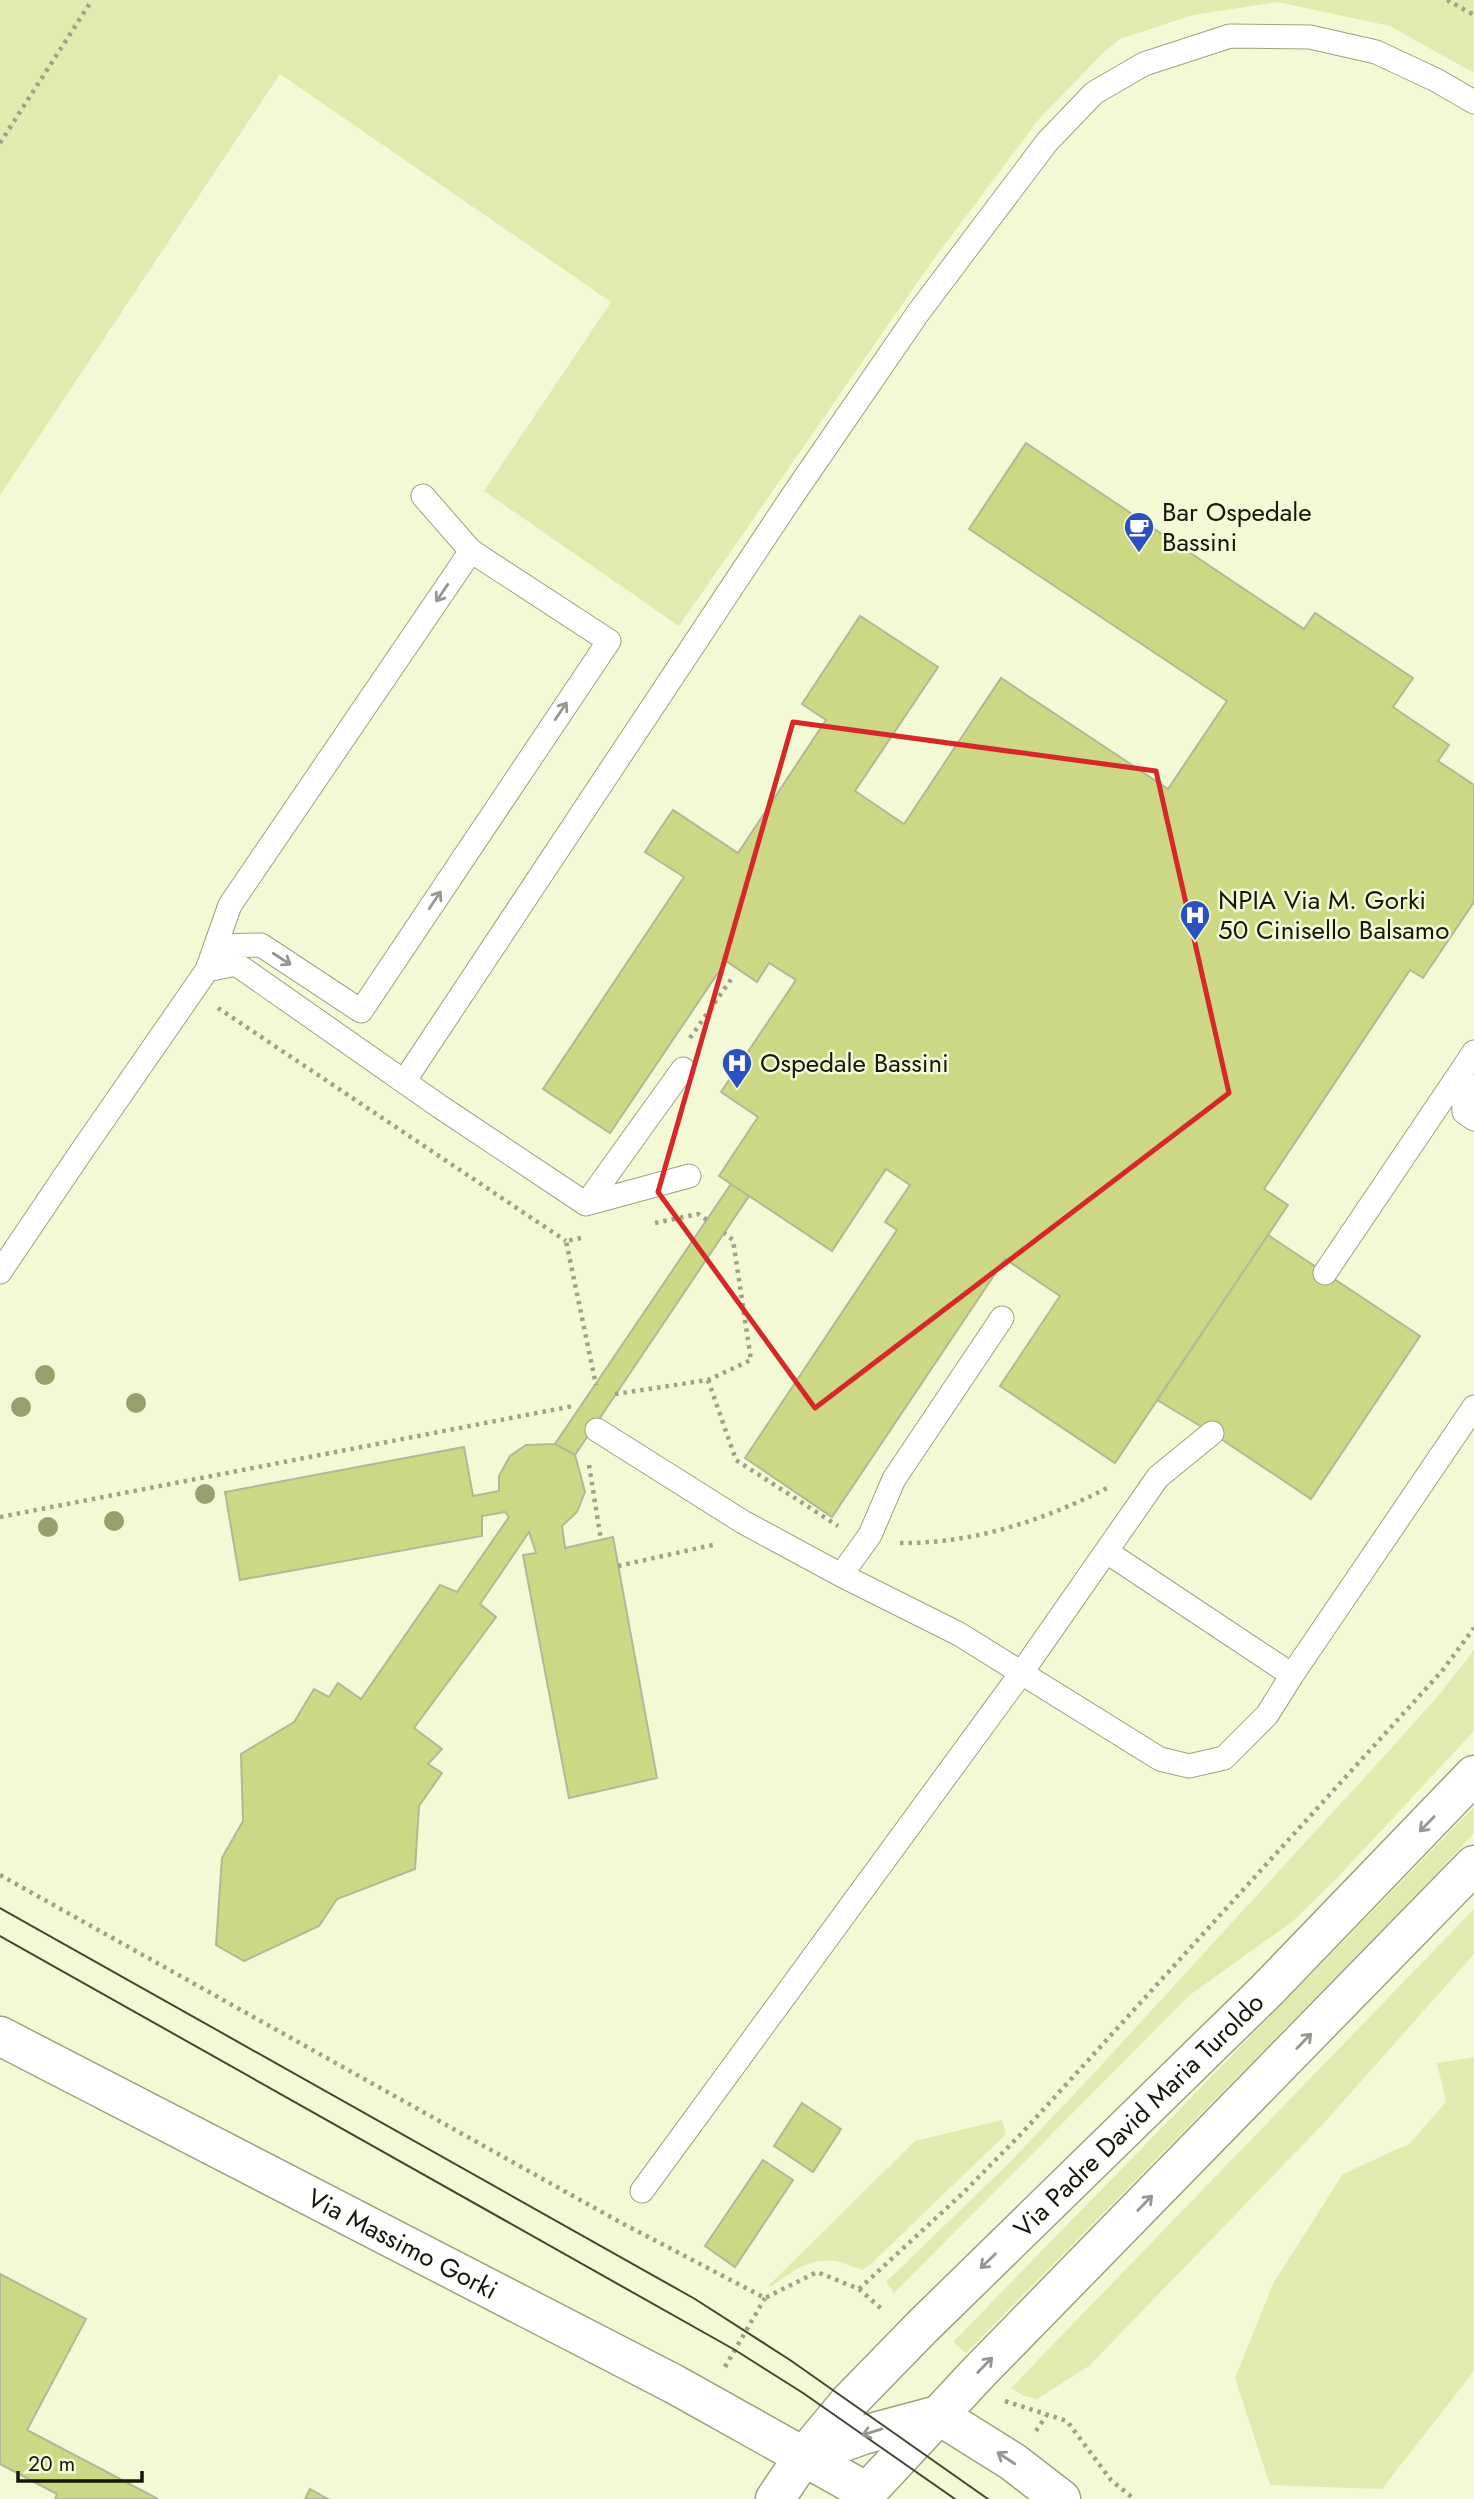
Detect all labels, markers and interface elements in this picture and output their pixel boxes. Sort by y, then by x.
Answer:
place label: Bar Ospedale Bassini [1162,493,1312,561]
cafe icon: Bar Ospedale Bassini [1122,510,1156,554]
one-way arrow [435,583,450,602]
one-way arrow [555,702,569,722]
place label: NPIA Via M. Gorki 50 Cinisello Balsamo [1218,881,1449,949]
one-way arrow [428,891,442,911]
hospital icon: NPIA Via M. Gorki 50 Cinisello Balsamo [1178,898,1212,942]
one-way arrow [271,952,291,966]
place label: Ospedale Bassini [760,1044,949,1082]
hospital icon: Ospedale Bassini [720,1046,754,1090]
one-way arrow [1418,1815,1435,1832]
street label: Via Padre David Maria Turoldo [1005,1984,1273,2246]
one-way arrow [1296,2032,1313,2049]
street label: Via Massimo Gorki [301,2179,504,2309]
one-way arrow [1136,2195,1153,2212]
one-way arrow [980,2253,997,2270]
one-way arrow [977,2357,994,2374]
one-way arrow [861,2426,883,2439]
scale bar [18,2440,142,2484]
text: 20 m [28,2449,75,2479]
one-way arrow [997,2451,1017,2465]

